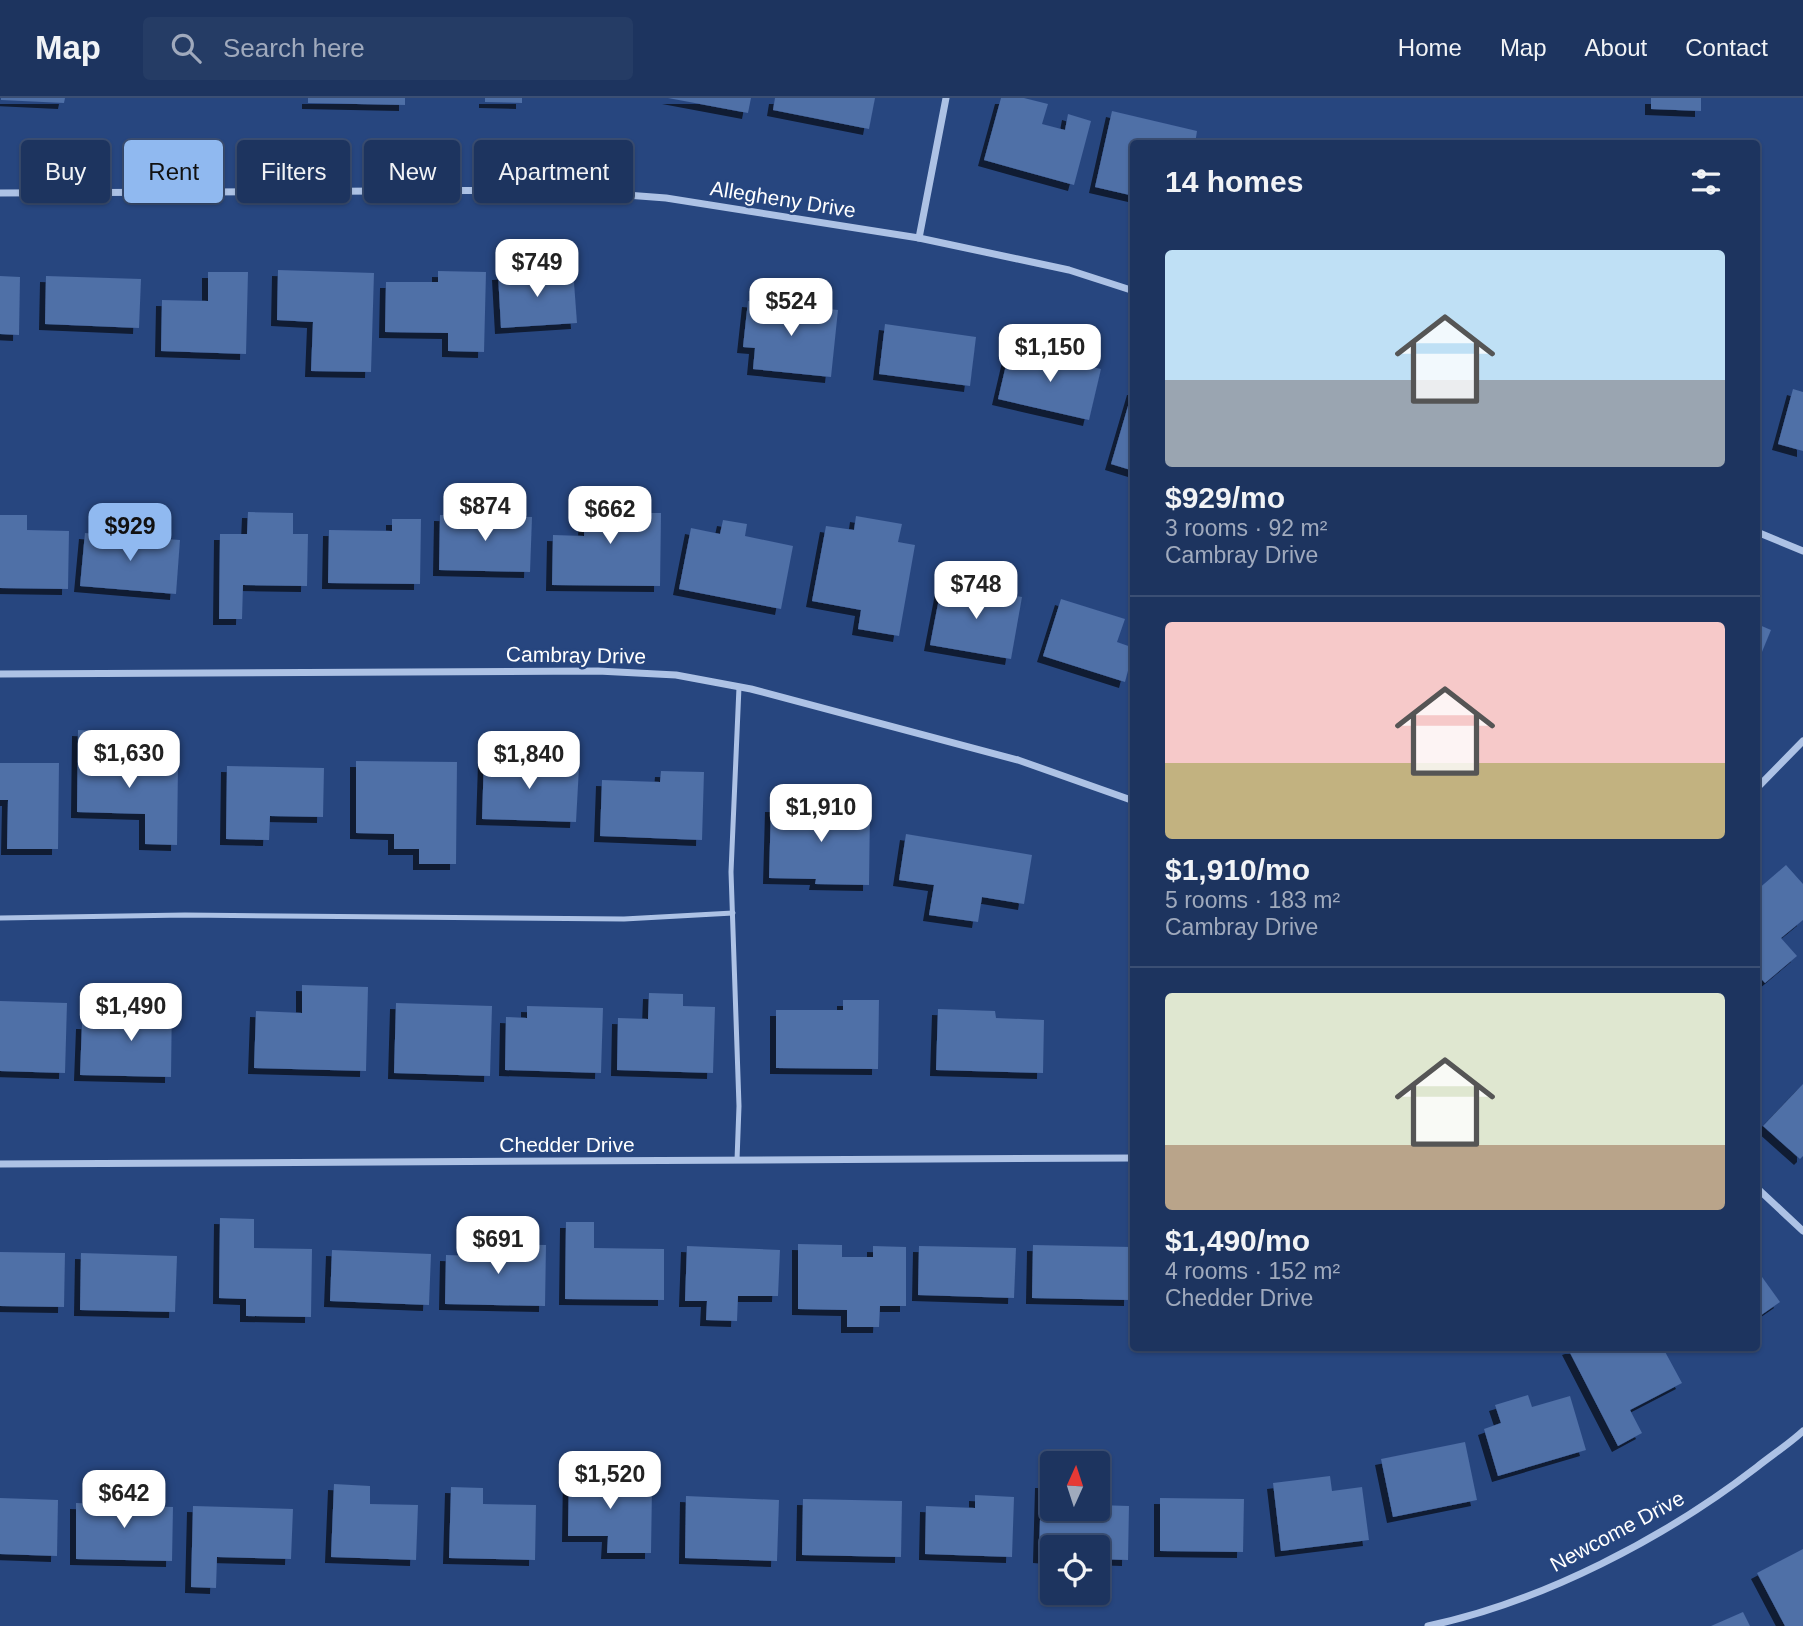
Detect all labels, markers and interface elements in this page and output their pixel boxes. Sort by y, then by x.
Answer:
search box [143,17,633,80]
text: Map [35,29,101,66]
icon: search [167,29,205,67]
text: Search here [223,33,365,63]
text: Home [1398,34,1462,61]
text: Map [1500,34,1547,61]
text: About [1585,34,1647,61]
text: Contact [1685,34,1768,61]
chip: Buy [21,140,110,203]
chip: Rent [124,140,223,203]
chip: Filters [237,140,350,203]
chip: New [364,140,460,203]
chip: Apartment [474,140,633,203]
icon: filters [1687,163,1725,201]
text: 14 homes [1165,165,1303,198]
street label: Allegheny Drive [709,176,857,222]
pin: $749 [496,240,578,299]
text: $749 [511,249,563,275]
pin: $524 [750,278,832,338]
text: $524 [765,288,817,314]
icon: home [1382,296,1508,422]
pin: $1,150 [993,324,1107,384]
text: $1,150 [1015,334,1085,360]
text: $929/mo [1165,481,1285,514]
pin: $874 [444,484,526,543]
pin: $662 [569,486,651,546]
text: $874 [459,493,511,519]
text: $662 [584,496,636,522]
pin: $929 [89,504,171,563]
text: $929 [104,513,156,539]
text: 3 rooms · 92 m² [1165,515,1327,541]
text: Cambray Drive [1165,542,1318,568]
pin: $748 [935,561,1017,621]
text: $748 [950,571,1002,597]
street label: Cambray Drive [506,642,646,668]
icon: home [1382,668,1508,794]
pin: $1,630 [72,730,186,790]
pin: $1,840 [472,732,586,791]
text: $1,630 [94,740,164,766]
text: $1,840 [494,741,564,767]
pin: $1,910 [764,784,878,844]
text: $1,910 [786,794,856,820]
text: $1,910/mo [1165,853,1310,886]
text: 5 rooms · 183 m² [1165,887,1340,913]
text: Cambray Drive [1165,914,1318,940]
pin: $1,490 [74,984,188,1043]
text: $1,490 [96,993,166,1019]
icon: home [1382,1039,1508,1165]
street label: Chedder Drive [499,1133,635,1156]
pin: $691 [457,1216,539,1276]
text: $1,490/mo [1165,1224,1310,1257]
text: $691 [472,1226,524,1252]
text: 4 rooms · 152 m² [1165,1258,1340,1284]
text: Chedder Drive [1165,1285,1313,1311]
north arrow [1040,1451,1110,1521]
map controls [1040,1451,1110,1605]
pin: $1,520 [553,1452,667,1511]
text: $1,520 [575,1461,645,1487]
pin: $642 [83,1470,165,1530]
text: $642 [98,1480,150,1506]
street label: Newcome Drive [1546,1486,1688,1576]
button: locate [1040,1535,1110,1605]

